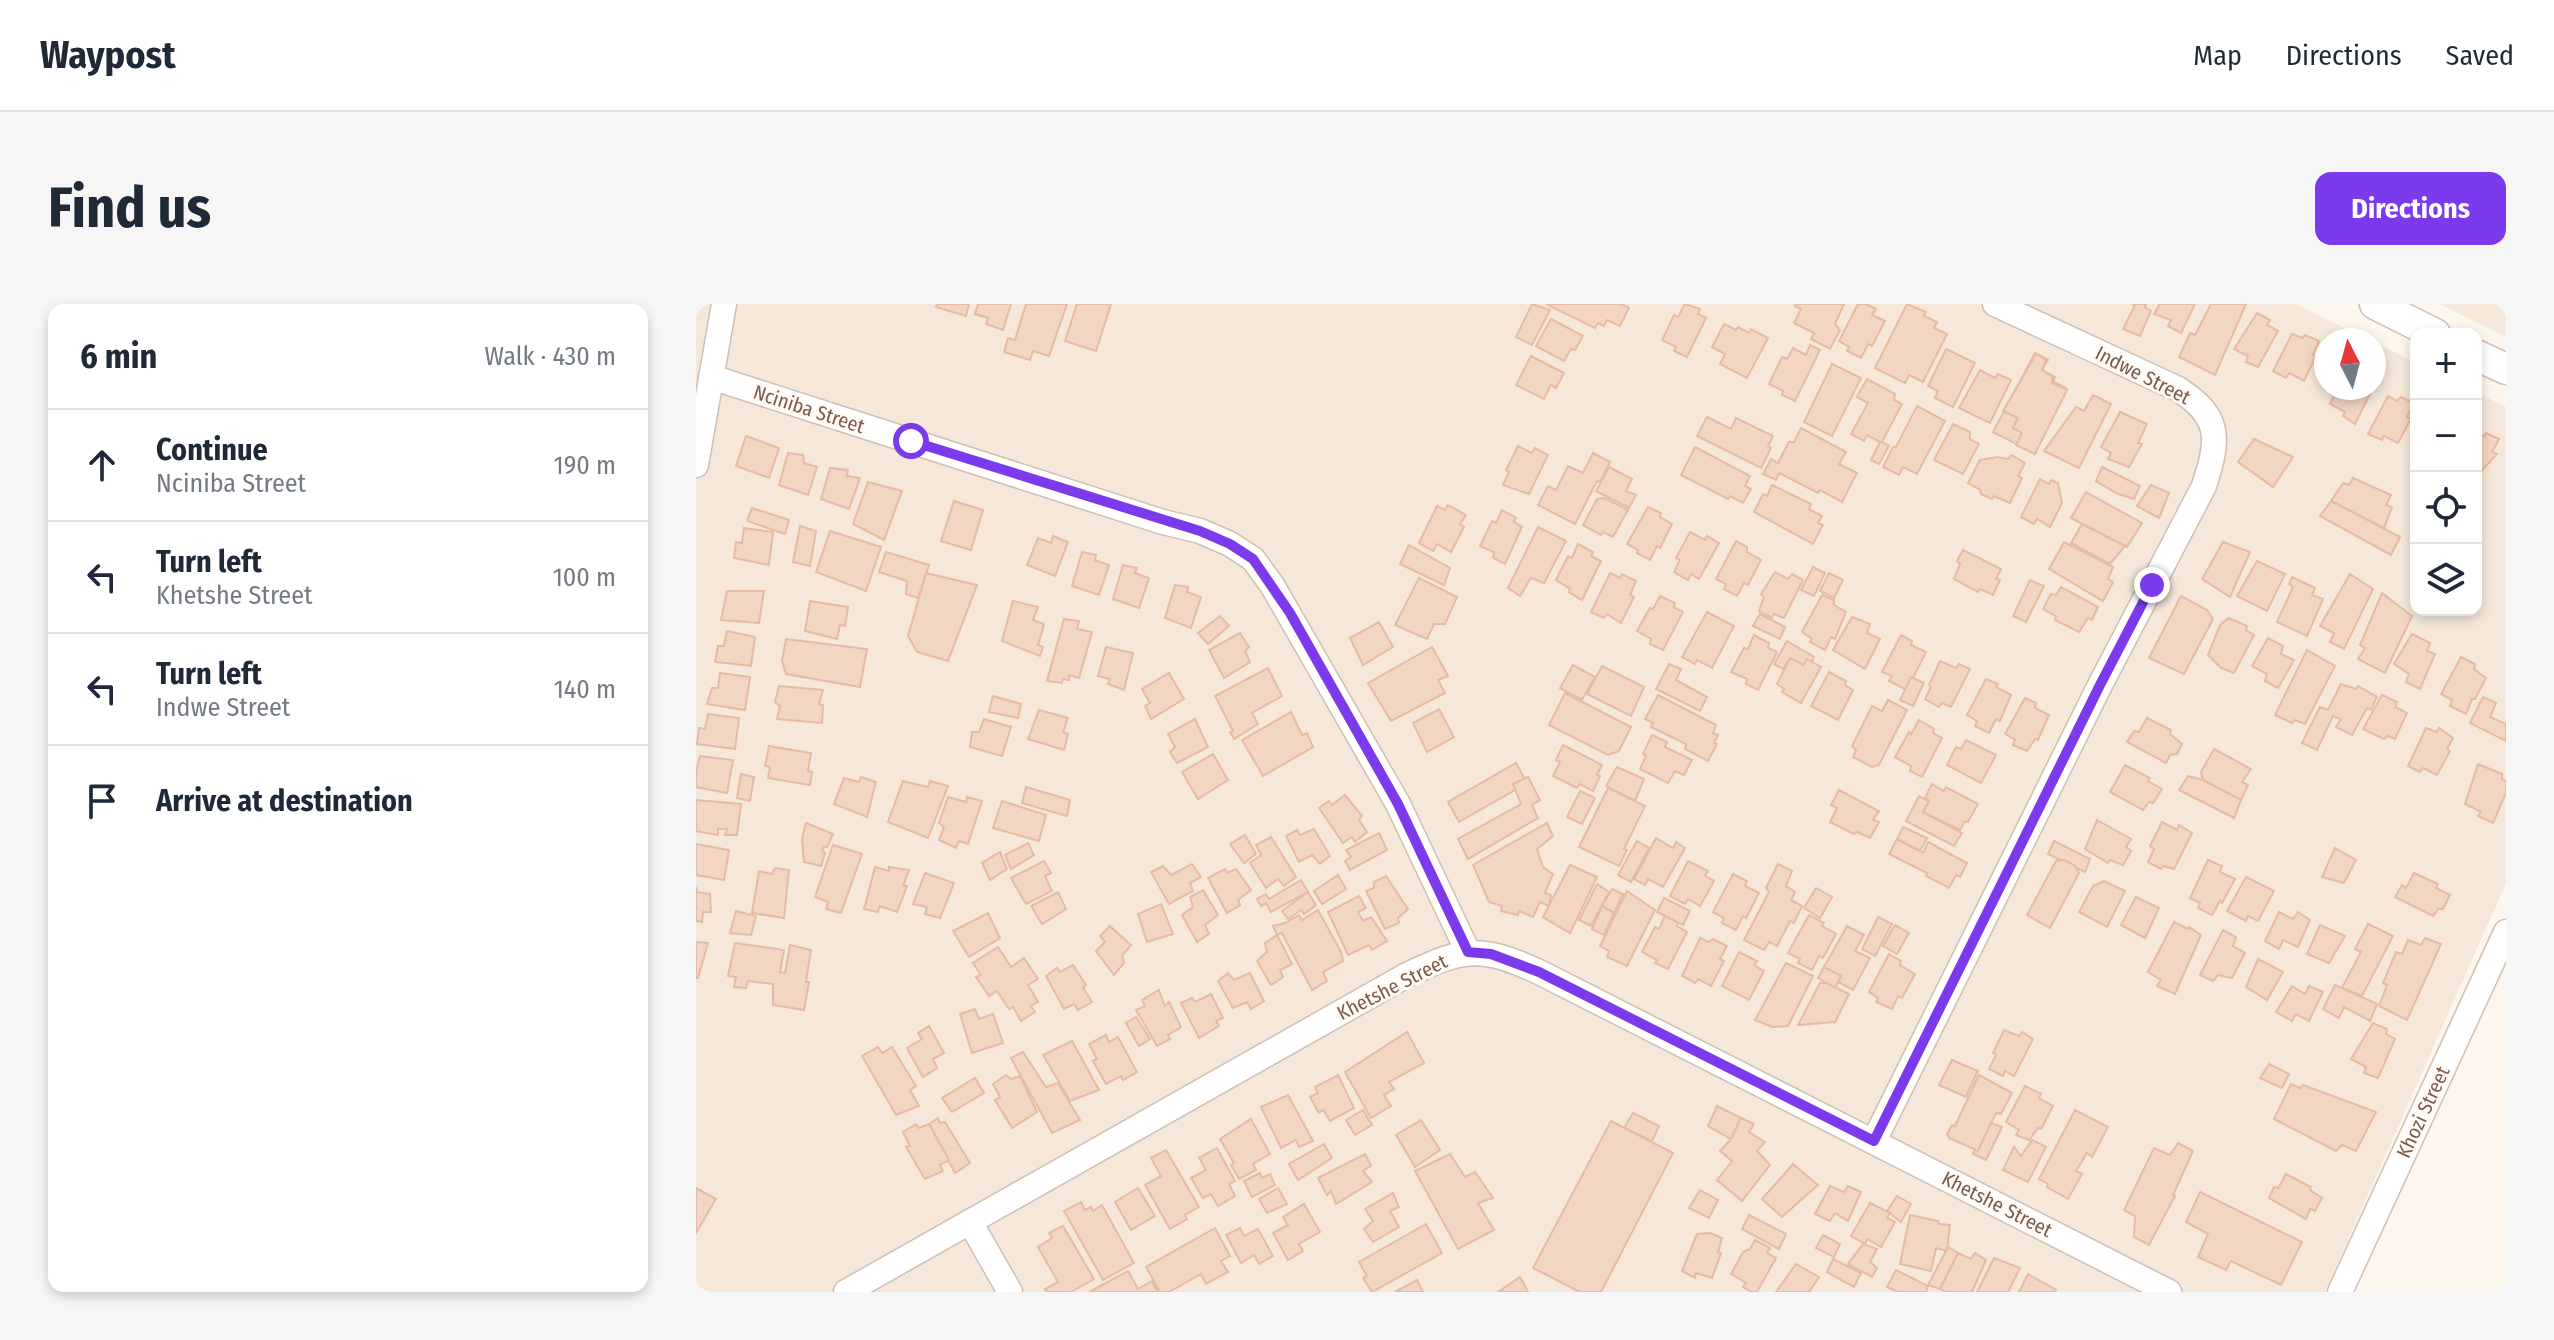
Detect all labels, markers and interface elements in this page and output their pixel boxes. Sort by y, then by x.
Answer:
text: Waypost [40,32,176,78]
text: Map [2193,39,2242,72]
text: Directions [2286,39,2402,72]
text: Saved [2446,39,2514,72]
button: Directions [2315,172,2506,245]
text: Find us [48,175,211,242]
north arrow [2314,328,2386,400]
map controls [2410,328,2482,616]
button: + [2410,328,2482,400]
text: 6 min [80,336,157,377]
text: Walk · 430 m [485,341,616,372]
street label: Indwe Street [2091,341,2195,409]
street label: Nciniba Street [750,380,868,438]
button: − [2410,400,2482,472]
route start [893,423,929,459]
text: Continue [156,432,268,468]
icon: ahead [80,443,124,487]
text: 190 m [554,450,616,481]
text: Nciniba Street [156,468,306,499]
button: locate [2410,472,2482,544]
text: Turn left [156,544,262,580]
button: layers [2410,544,2482,616]
icon: left [80,555,124,599]
text: 100 m [553,562,616,593]
route end [2134,567,2170,603]
text: Khetshe Street [156,580,313,611]
text: Turn left [156,656,262,692]
icon: left [80,667,124,711]
text: 140 m [554,674,616,705]
text: Indwe Street [156,692,290,723]
icon: arrive [80,779,124,823]
text: Arrive at destination [156,783,413,819]
street label: Khetshe Street [1333,949,1451,1025]
street label: Khozi Street [2391,1062,2455,1162]
street label: Khetshe Street [1938,1166,2056,1242]

